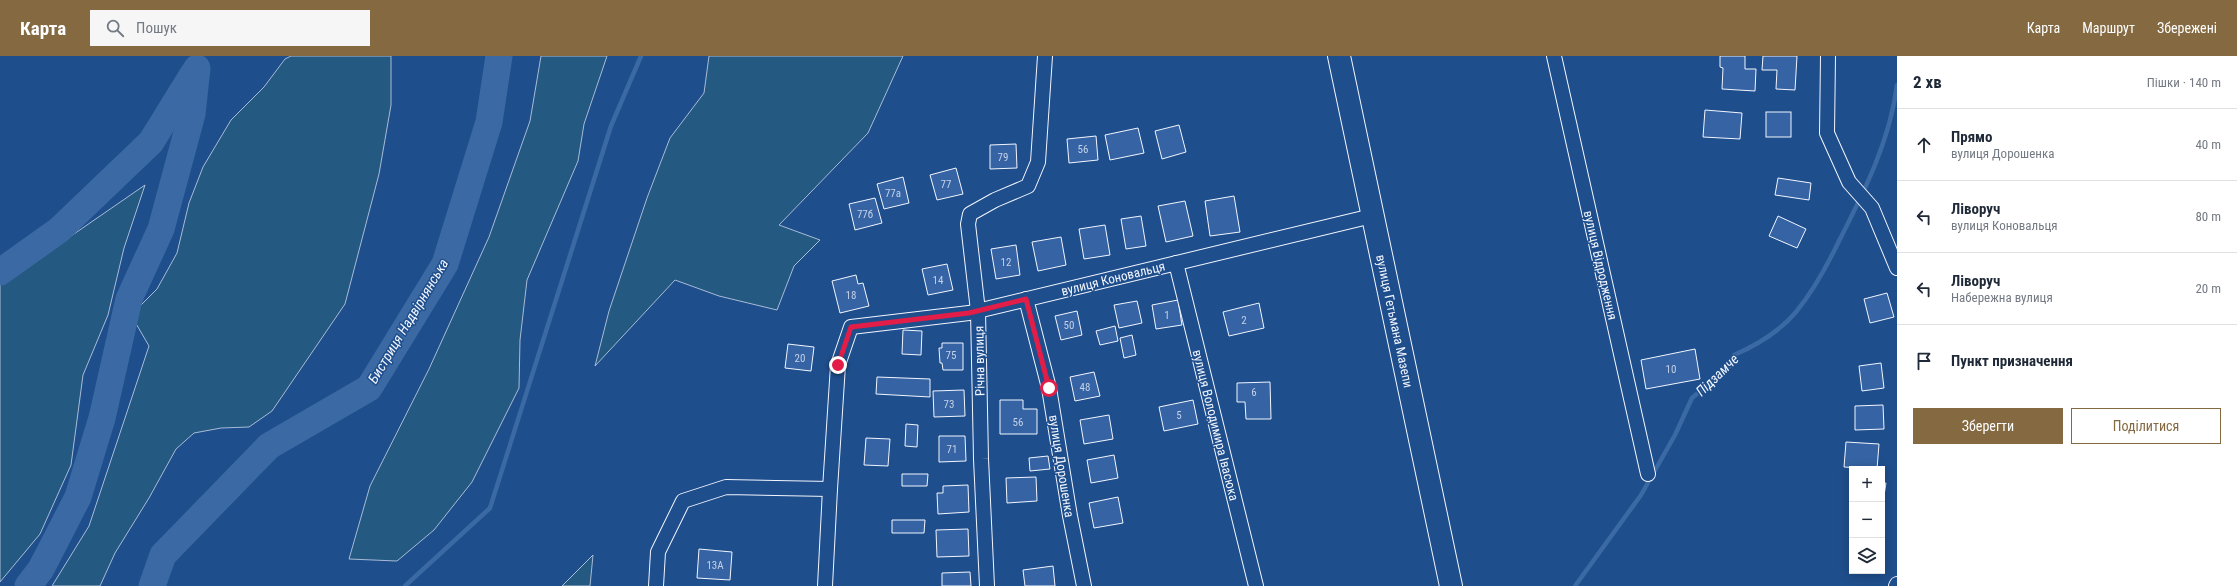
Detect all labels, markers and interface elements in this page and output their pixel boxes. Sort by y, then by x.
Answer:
search box [90,10,370,46]
text: Карта [20,17,66,40]
icon: search [104,17,126,39]
text: Пошук [136,19,177,37]
text: Карта [2027,20,2060,36]
text: Маршрут [2082,20,2135,36]
text: Збережені [2157,20,2217,36]
text: 2 хв [1913,72,1942,92]
text: Пішки · 140 m [2147,75,2221,90]
text: Прямо [1951,128,1992,146]
icon: ahead [1913,134,1935,156]
text: 40 m [2195,137,2221,152]
house number: 56 [1078,143,1088,156]
text: вулиця Дорошенка [1951,146,2054,161]
house number: 79 [998,151,1008,164]
house number: 77 [941,178,951,191]
house number: 77а [885,187,901,200]
text: Ліворуч [1951,200,2000,218]
icon: left [1913,206,1935,228]
house number: 77б [857,208,873,221]
street label: вулиця Відродження [1581,209,1620,321]
text: 80 m [2195,209,2221,224]
text: вулиця Коновальця [1951,218,2058,233]
street label: вулиця Гетьмана Мазепи [1373,253,1416,389]
water label: Бистриця Надвірнянська [365,256,451,386]
house number: 12 [1001,256,1011,269]
street label: вулиця Коновальця [1060,258,1167,299]
text: Ліворуч [1951,272,2000,290]
house number: 14 [933,274,944,287]
icon: left [1913,278,1935,300]
text: 20 m [2195,281,2221,296]
house number: 18 [846,289,856,302]
text: Набережна вулиця [1951,290,2053,305]
house number: 1 [1164,309,1170,322]
house number: 2 [1241,314,1247,327]
house number: 50 [1064,319,1074,332]
street label: Річна вулиця [971,326,988,396]
street label: вулиця Володимира Івасюка [1189,348,1242,502]
house number: 75 [946,349,956,362]
icon: arrive [1913,350,1935,372]
water label: Підзамче [1692,351,1742,399]
house number: 20 [795,352,805,365]
text: Пункт призначення [1951,352,2073,370]
route end [829,356,847,374]
house number: 10 [1666,363,1676,376]
route start [1040,379,1058,397]
house number: 48 [1080,381,1090,394]
house number: 6 [1251,386,1257,399]
house number: 73 [944,398,954,411]
button: Зберегти [1913,408,2063,444]
button: Поділитися [2071,408,2221,444]
house number: 5 [1176,409,1182,422]
street label: вулиця Дорошенка [1046,414,1077,518]
house number: 56 [1013,416,1023,429]
house number: 71 [947,443,957,456]
map controls [1849,466,1885,574]
button: + [1849,466,1885,502]
button: − [1849,502,1885,538]
button: layers [1849,538,1885,574]
house number: 13А [706,559,724,572]

